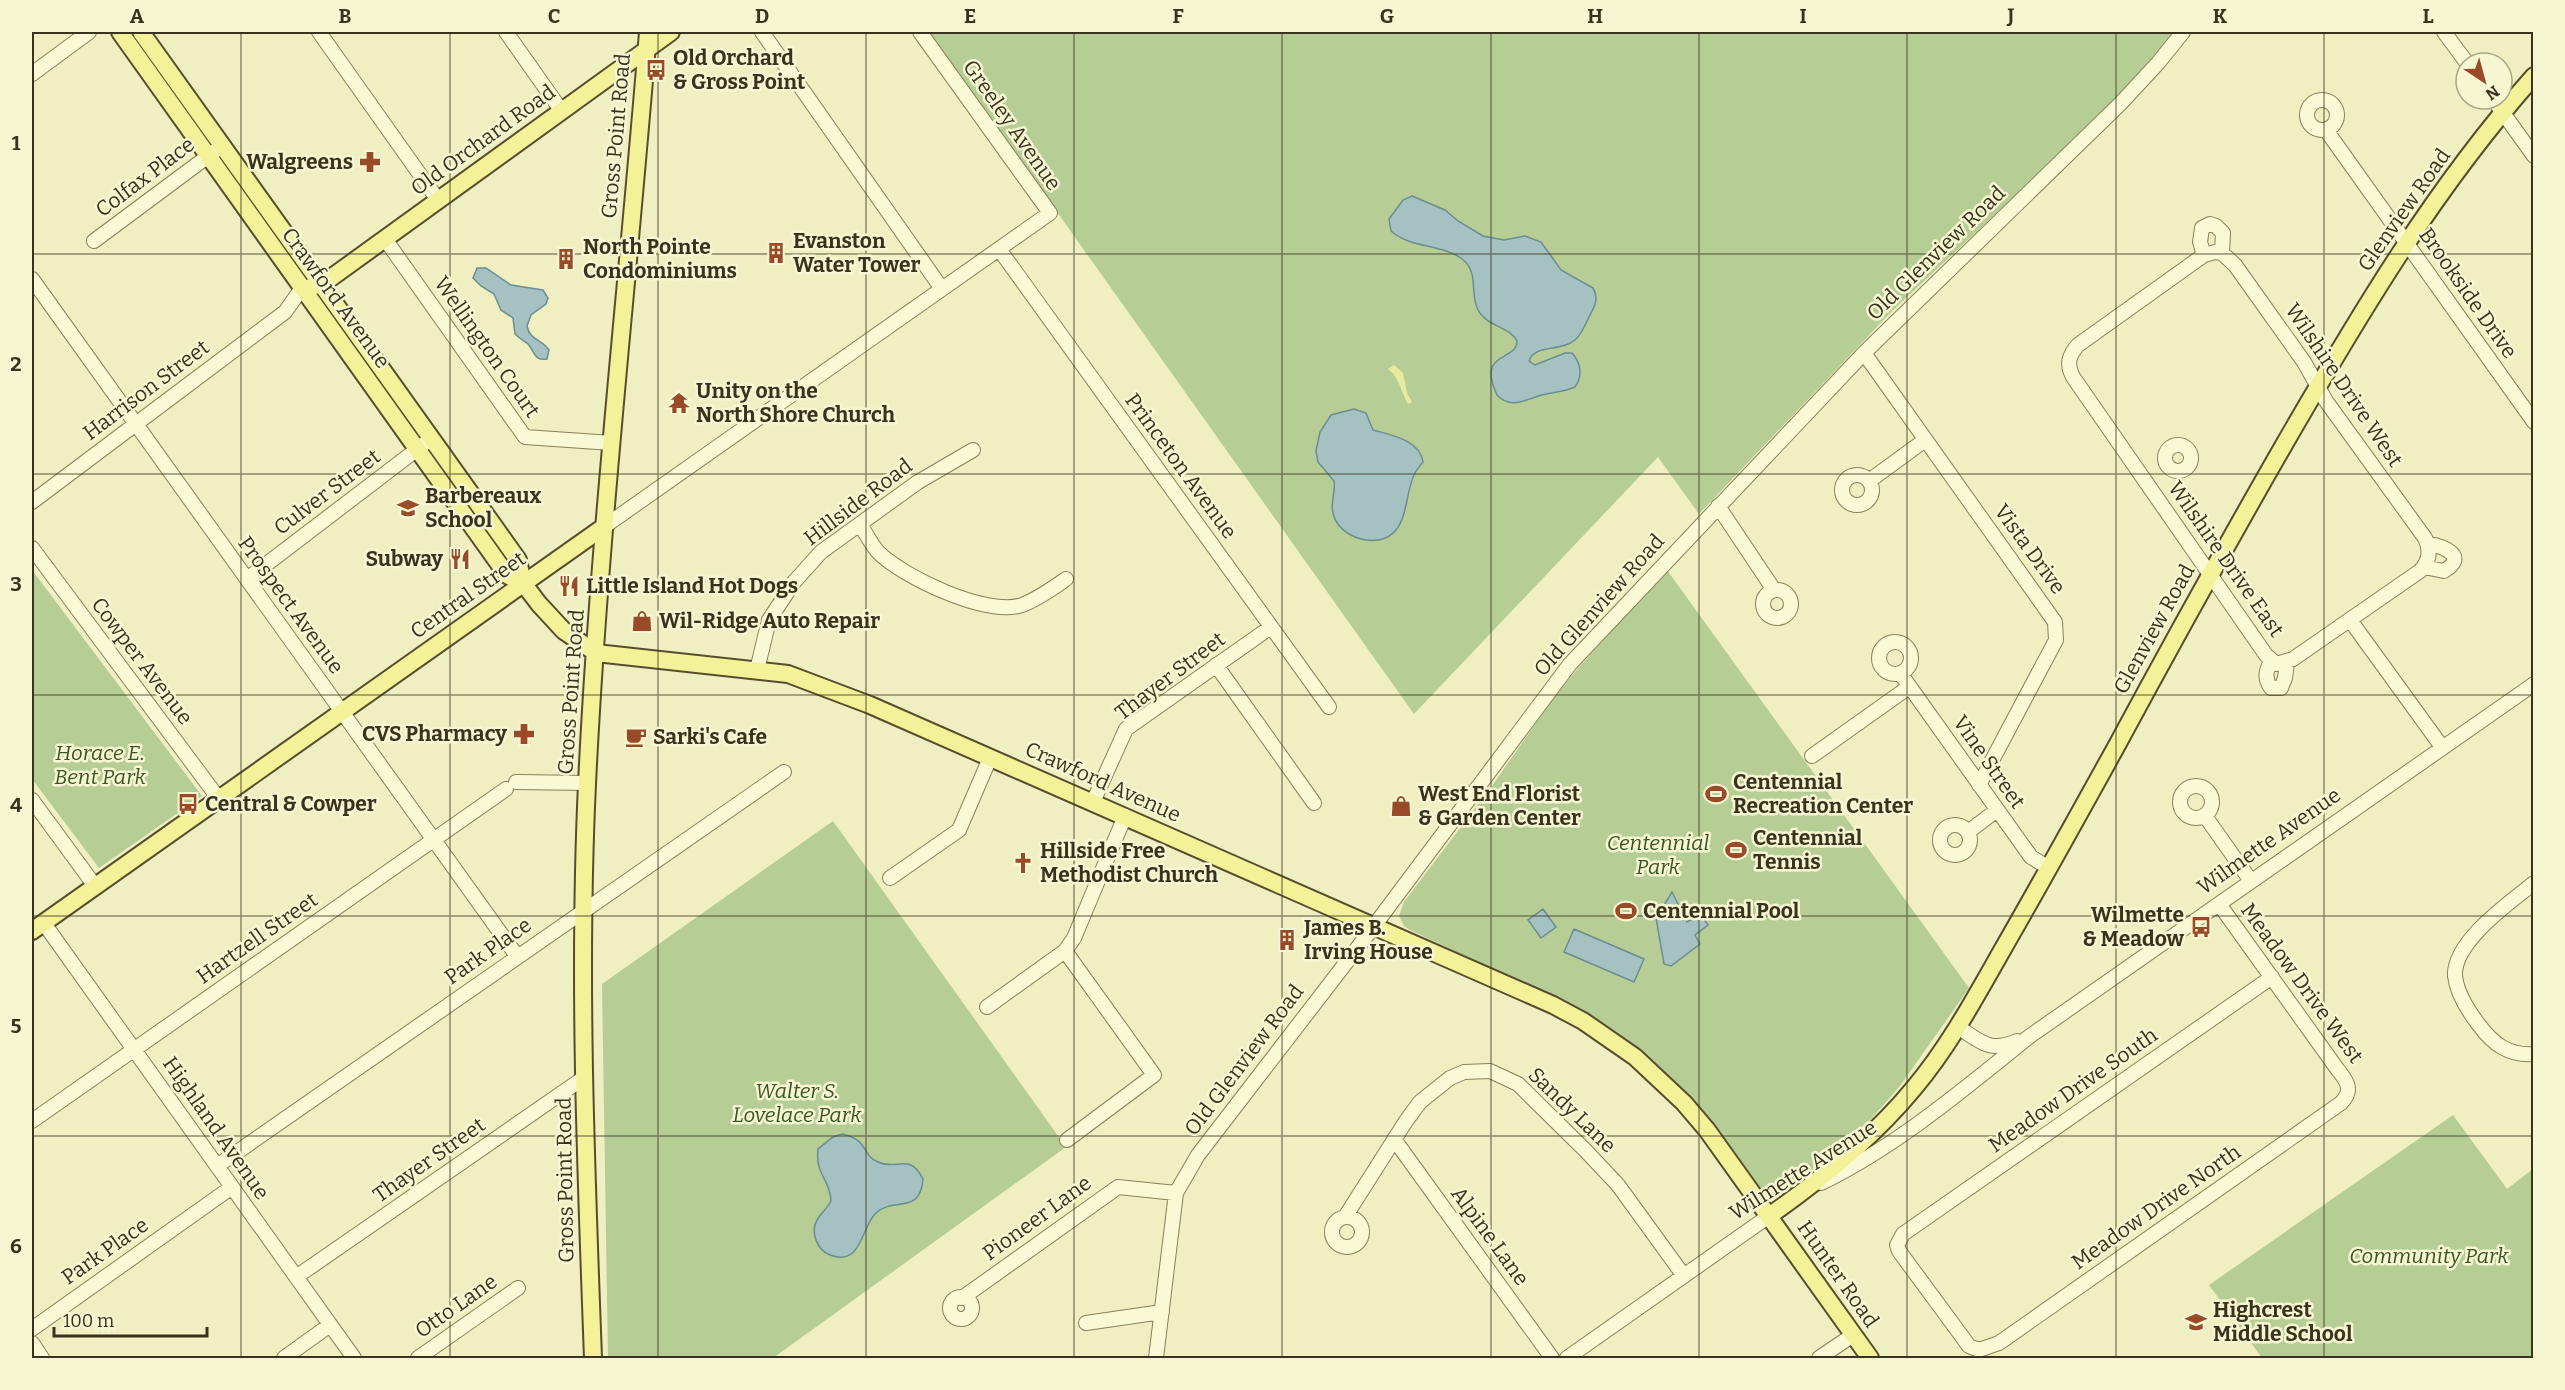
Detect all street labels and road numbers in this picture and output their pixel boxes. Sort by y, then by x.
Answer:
street label: Gross Point Road [596,52,636,220]
street label: Greeley Avenue [957,55,1067,195]
street label: Old Orchard Road [406,79,560,201]
street label: Colfax Place [90,131,200,223]
street label: Glenview Road [2352,143,2456,277]
street label: Old Glenview Road [1861,180,2011,326]
street label: Crawford Avenue [276,223,396,373]
street label: Brookside Drive [2413,223,2523,363]
street label: Wellington Court [429,271,546,423]
street label: Wilshire Drive West [2280,298,2409,472]
street label: Harrison Street [78,334,214,446]
street label: Princeton Avenue [1120,388,1242,544]
street label: Culver Street [269,443,386,540]
street label: Hillside Road [799,453,917,551]
street label: Wilshire Drive East [2162,476,2290,642]
street label: Vista Drive [1989,499,2071,599]
street label: Old Glenview Road [1528,529,1670,681]
street label: Prospect Avenue [232,531,350,679]
street label: Central Street [405,545,531,644]
street label: Glenview Road [2108,560,2200,698]
street label: Cowper Avenue [86,592,198,730]
street label: Gross Point Road [552,608,590,776]
street label: Thayer Street [1110,626,1230,726]
street label: Vine Street [1947,710,2031,814]
street label: Crawford Avenue [1021,736,1185,828]
street label: Wilmette Avenue [2192,782,2346,900]
street label: Hartzell Street [191,886,323,989]
street label: Meadow Drive West [2235,898,2369,1068]
street label: Park Place [440,912,536,990]
street label: Old Glenview Road [1179,979,1309,1141]
street label: Meadow Drive South [1984,1022,2162,1158]
street label: Highland Avenue [157,1052,275,1204]
street label: Sandy Lane [1523,1062,1621,1158]
street label: Gross Point Road [551,1097,579,1263]
street label: Thayer Street [368,1112,490,1208]
street label: Wilmette Avenue [1725,1114,1881,1226]
street label: Meadow Drive North [2066,1139,2246,1275]
street label: Pioneer Lane [978,1170,1096,1266]
street label: Alpine Lane [1445,1181,1535,1291]
street label: Park Place [57,1212,153,1290]
street label: Hunter Road [1792,1215,1884,1333]
street label: Otto Lane [410,1268,502,1344]

